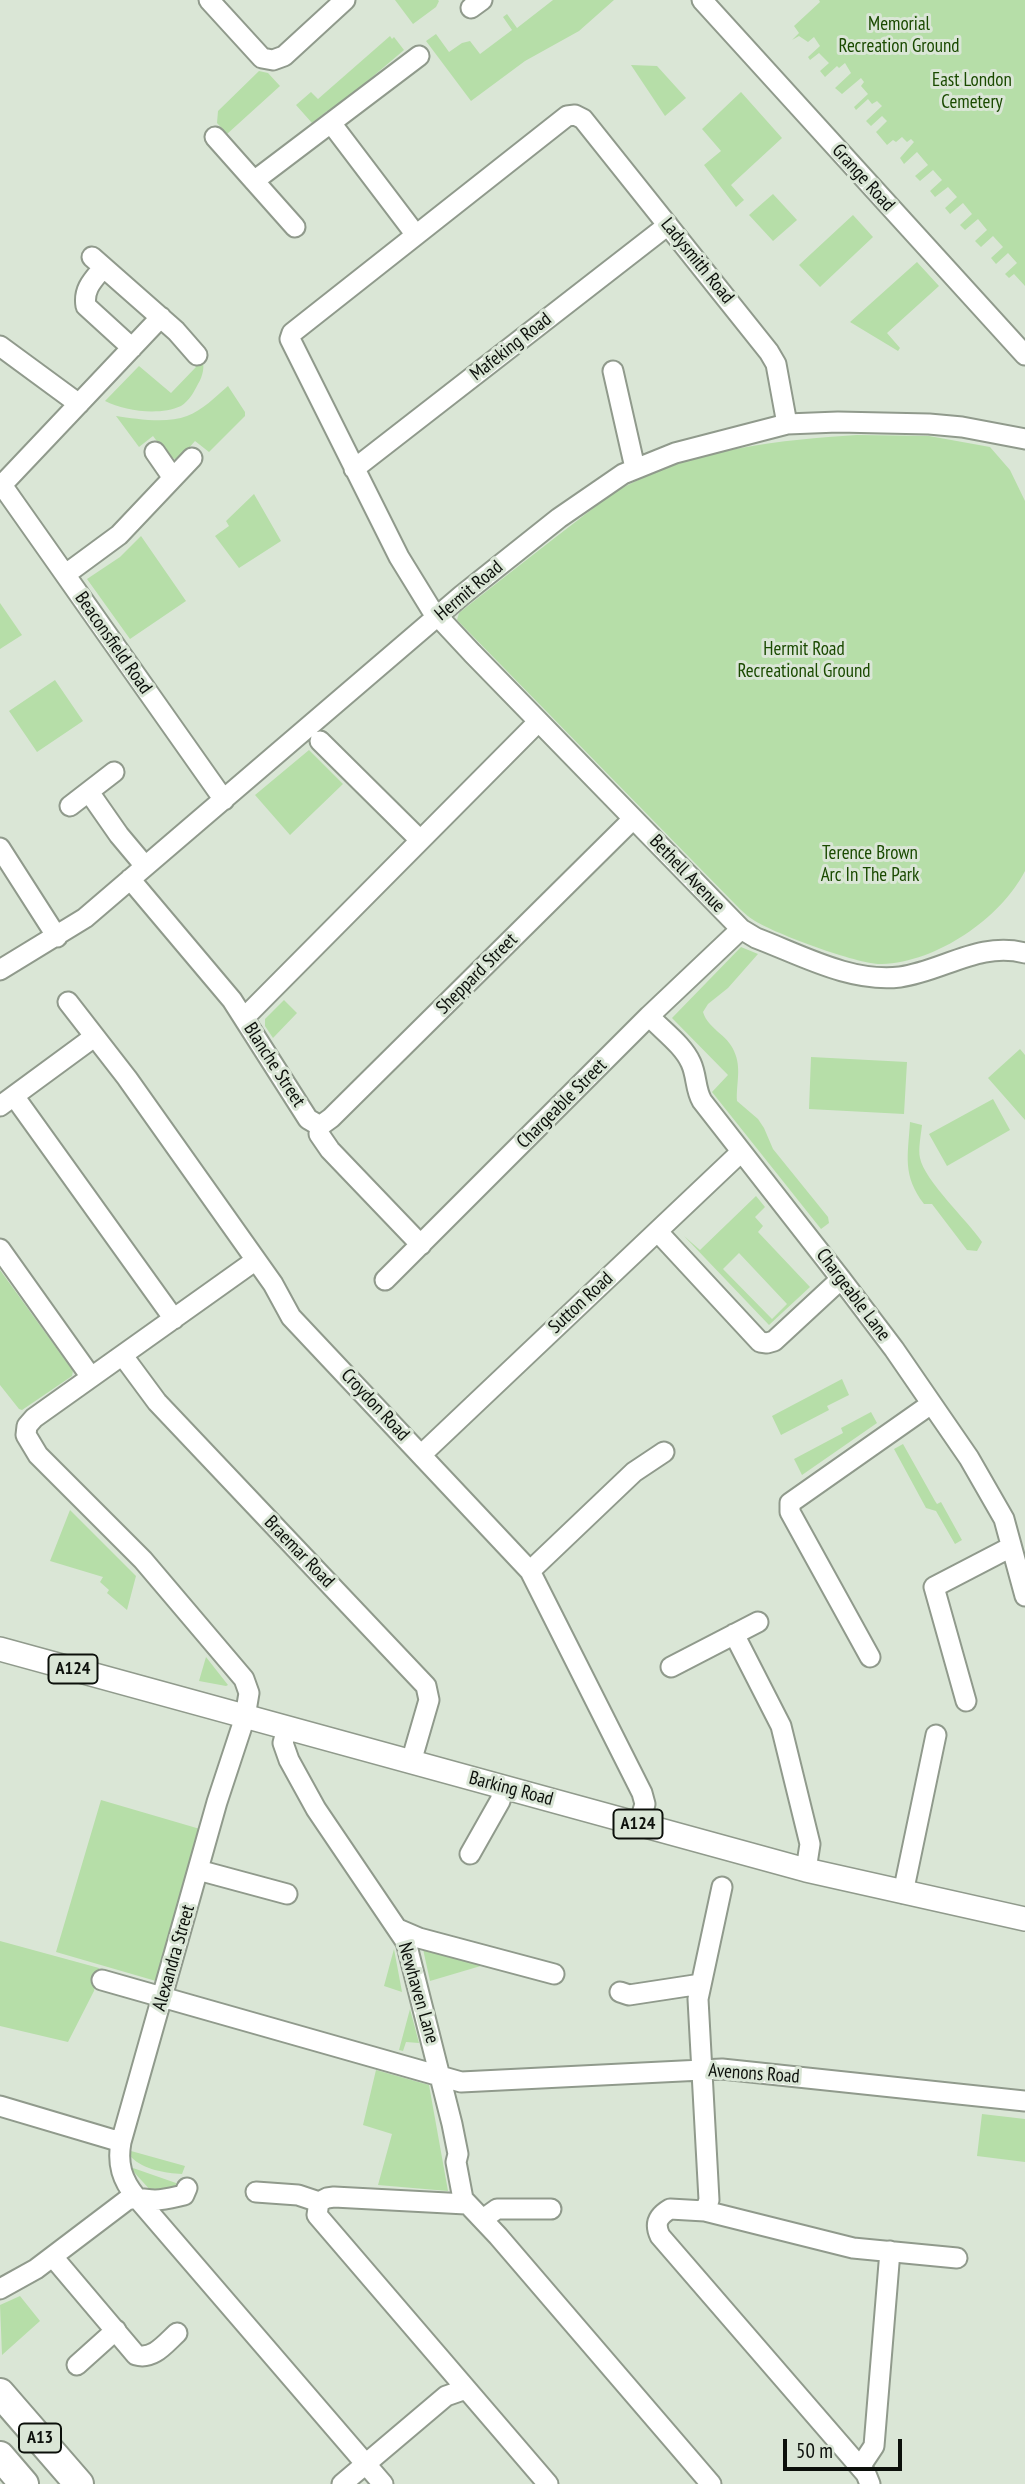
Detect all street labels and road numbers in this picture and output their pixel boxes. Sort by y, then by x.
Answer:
street label: Grange Road [827,140,899,216]
street label: Ladysmith Road [656,214,738,308]
street label: Mafeking Road [466,308,556,386]
street label: Hermit Road [430,556,508,626]
street label: Beaconsfield Road [70,588,156,698]
street label: Bethell Avenue [644,830,730,918]
street label: Sheppard Street [432,929,522,1019]
street label: Blanche Street [238,1019,310,1111]
street label: Chargeable Street [512,1054,612,1154]
street label: Chargeable Lane [811,1244,895,1346]
street label: Sutton Road [544,1267,618,1339]
street label: Croydon Road [336,1364,414,1446]
street label: Braemar Road [259,1511,339,1593]
road number: A124 [48,1654,98,1684]
street label: Barking Road [466,1767,556,1811]
road number: A124 [614,1810,662,1838]
street label: Alexandra Street [148,1902,200,2014]
street label: Newhaven Lane [393,1940,443,2046]
street label: Avenons Road [708,2059,800,2089]
road number: A13 [19,2424,61,2452]

